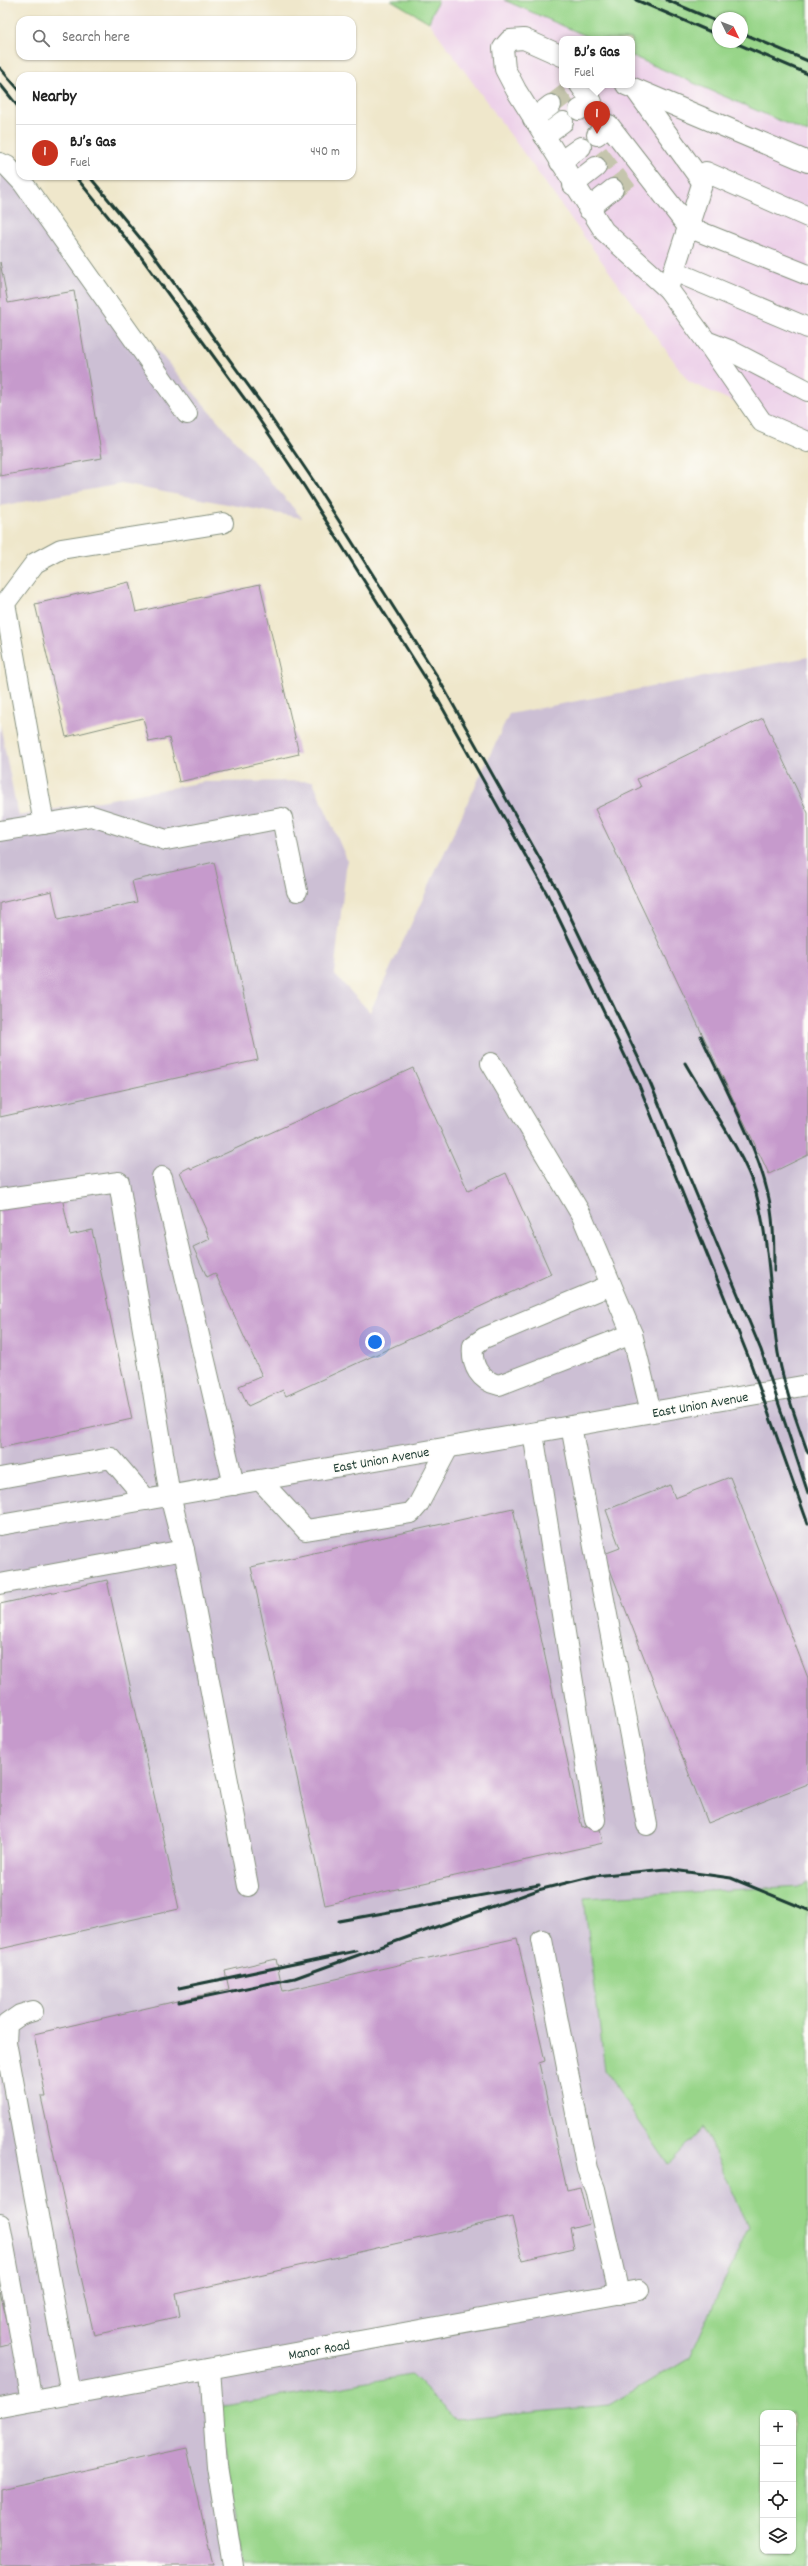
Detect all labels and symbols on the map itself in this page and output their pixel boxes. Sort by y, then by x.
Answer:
north arrow [712,12,748,48]
pin: 1 [584,101,610,134]
your location [365,1332,385,1352]
street label: East Union Avenue [651,1388,750,1424]
street label: East Union Avenue [332,1443,431,1479]
street label: Manor Road [287,2336,352,2366]

